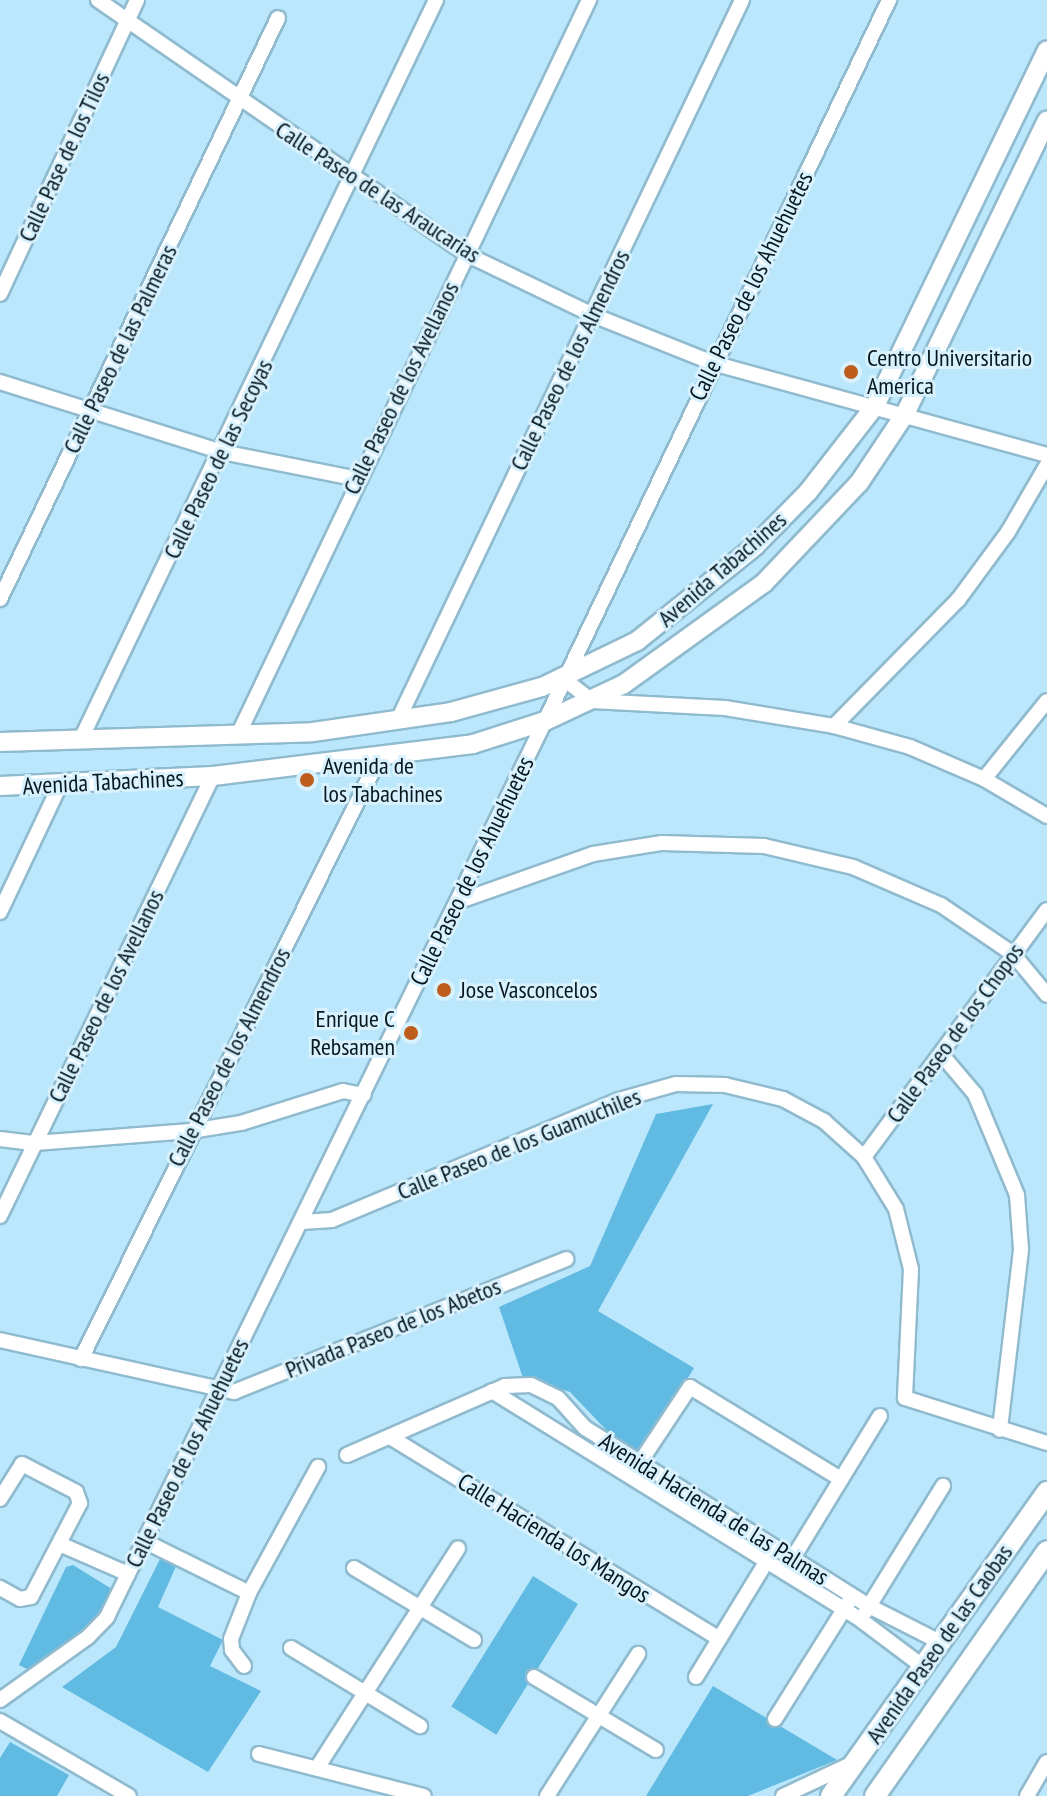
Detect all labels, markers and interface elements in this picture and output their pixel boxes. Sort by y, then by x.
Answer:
street label: Calle Pase de los Tilos [12,68,116,246]
street label: Calle Paseo de las Araucarias [270,115,486,269]
street label: Calle Paseo de los Ahuehuetes [683,167,819,405]
street label: Calle Paseo de las Palmeras [57,240,183,458]
street label: Calle Paseo de los Almendros [504,245,636,475]
street label: Calle Paseo de los Avellanos [337,277,465,499]
place label: Centro Universitario America [867,344,1032,400]
street label: Calle Paseo de las Secoyas [157,355,279,563]
marker: Centro Universitario America [842,363,860,381]
street label: Avenida Tabachines [651,505,793,633]
place label: Avenida de los Tabachines [323,752,443,808]
street label: Calle Paseo de los Ahuehuetes [404,752,540,990]
street label: Avenida Tabachines [21,763,185,801]
marker: Avenida de los Tabachines [298,771,316,789]
street label: Calle Paseo de los Avellanos [42,885,170,1107]
street label: Calle Paseo de los Chopos [880,938,1030,1128]
street label: Calle Paseo de los Almendros [161,942,297,1172]
place label: Jose Vasconcelos [460,976,598,1004]
marker: Jose Vasconcelos [435,981,453,999]
place label: Enrique C Rebsamen [310,1005,395,1061]
marker: Enrique C Rebsamen [402,1024,420,1042]
street label: Calle Paseo de los Guamuchiles [393,1082,645,1206]
street label: Privada Paseo de los Abetos [281,1272,505,1384]
street label: Calle Paseo de los Ahuehuetes [119,1334,255,1572]
street label: Avenida Hacienda de las Palmas [594,1427,834,1591]
street label: Calle Hacienda los Mangos [452,1467,656,1609]
street label: Avenida Paseo de las Caobas [859,1539,1019,1749]

